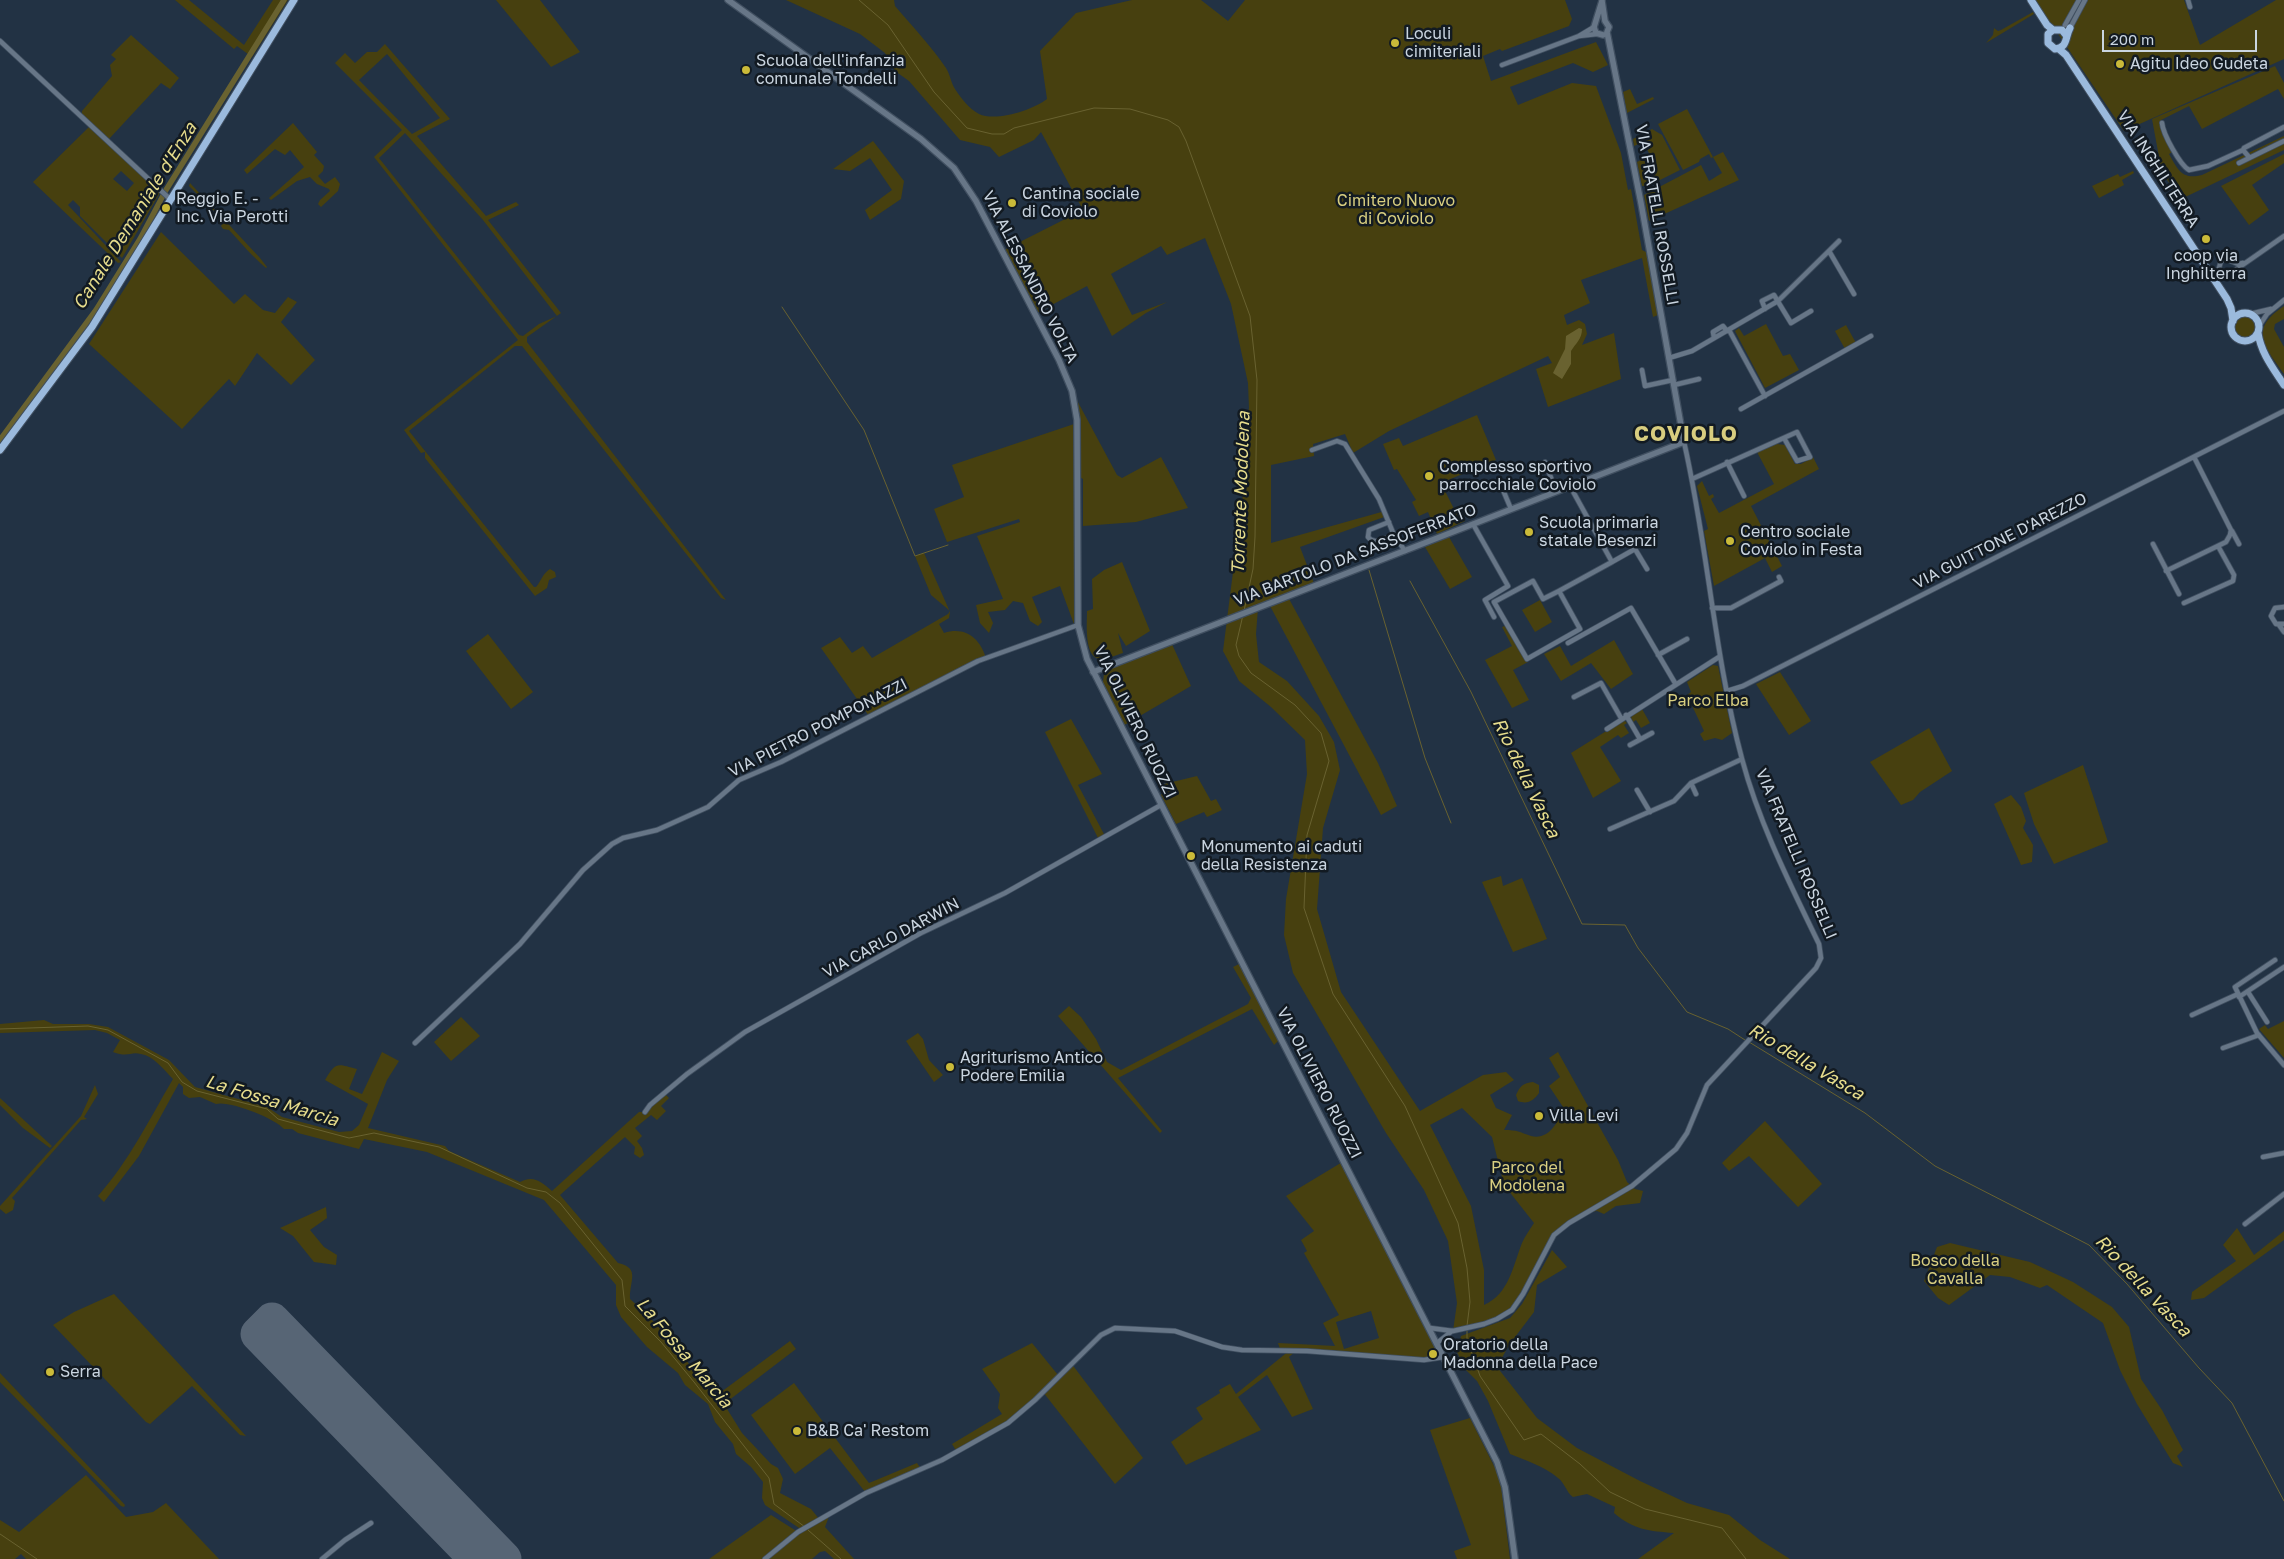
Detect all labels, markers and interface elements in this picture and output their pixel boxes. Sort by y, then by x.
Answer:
scale bar [2104,20,2259,52]
place label: Loculi cimiteriali [1405,24,1481,62]
text: 200 m [2110,30,2154,48]
marker: Loculi cimiteriali [1389,37,1401,49]
place label: Scuola dell'infanzia comunale Tondelli [756,51,905,89]
place label: Agitu Ideo Gudeta [2130,54,2268,74]
marker: Agitu Ideo Gudeta [2114,58,2126,70]
marker: Scuola dell'infanzia comunale Tondelli [740,64,752,76]
street label: VIA INGHILTERRA [2113,107,2203,231]
water label: Canale Demaniale d'Enza [69,119,201,313]
street label: VIA FRATELLI ROSSELLI [1632,123,1682,307]
place label: Cantina sociale di Coviolo [1022,184,1140,222]
street label: VIA ALESSANDRO VOLTA [978,188,1082,366]
place label: Reggio E. - Inc. Via Perotti [176,189,288,227]
park label: Cimitero Nuovo di Coviolo [1337,191,1455,229]
marker: Cantina sociale di Coviolo [1006,197,1018,209]
marker: Reggio E. - Inc. Via Perotti [160,202,172,214]
marker: coop via Inghilterra [2200,233,2212,245]
place label: coop via Inghilterra [2166,246,2246,284]
water label: Torrente Modolena [1227,411,1255,575]
district label: COVIOLO [1633,421,1739,447]
place label: Complesso sportivo parrocchiale Coviolo [1439,457,1596,495]
marker: Complesso sportivo parrocchiale Coviolo [1423,470,1435,482]
street label: VIA GUITTONE D'AREZZO [1910,489,2090,593]
street label: VIA BARTOLO DA SASSOFERRATO [1231,500,1479,610]
place label: Scuola primaria statale Besenzi [1539,513,1659,551]
place label: Centro sociale Coviolo in Festa [1740,522,1862,560]
marker: Scuola primaria statale Besenzi [1523,526,1535,538]
marker: Centro sociale Coviolo in Festa [1724,535,1736,547]
street label: VIA OLIVIERO RUOZZI [1090,643,1180,801]
street label: VIA PIETRO POMPONAZZI [725,674,911,782]
park label: Parco Elba [1667,691,1749,711]
water label: Rio della Vasca [1488,715,1564,841]
street label: VIA FRATELLI ROSSELLI [1751,766,1841,942]
place label: Monumento ai caduti della Resistenza [1201,837,1362,875]
marker: Monumento ai caduti della Resistenza [1185,850,1197,862]
street label: VIA CARLO DARWIN [819,894,963,982]
street label: VIA OLIVIERO RUOZZI [1273,1004,1365,1162]
water label: Rio della Vasca [1744,1019,1868,1105]
place label: Agriturismo Antico Podere Emilia [960,1048,1103,1086]
marker: Agriturismo Antico Podere Emilia [944,1061,956,1073]
water label: La Fossa Marcia [203,1071,341,1131]
place label: Villa Levi [1549,1106,1618,1126]
marker: Villa Levi [1533,1110,1545,1122]
park label: Parco del Modolena [1489,1158,1565,1196]
water label: Rio della Vasca [2091,1231,2195,1341]
park label: Bosco della Cavalla [1910,1251,2000,1289]
water label: La Fossa Marcia [632,1293,736,1413]
place label: Oratorio della Madonna della Pace [1443,1335,1598,1373]
marker: Oratorio della Madonna della Pace [1427,1348,1439,1360]
place label: Serra [60,1362,101,1382]
marker: Serra [44,1366,56,1378]
place label: B&B Ca' Restom [807,1421,929,1441]
marker: B&B Ca' Restom [791,1425,803,1437]

